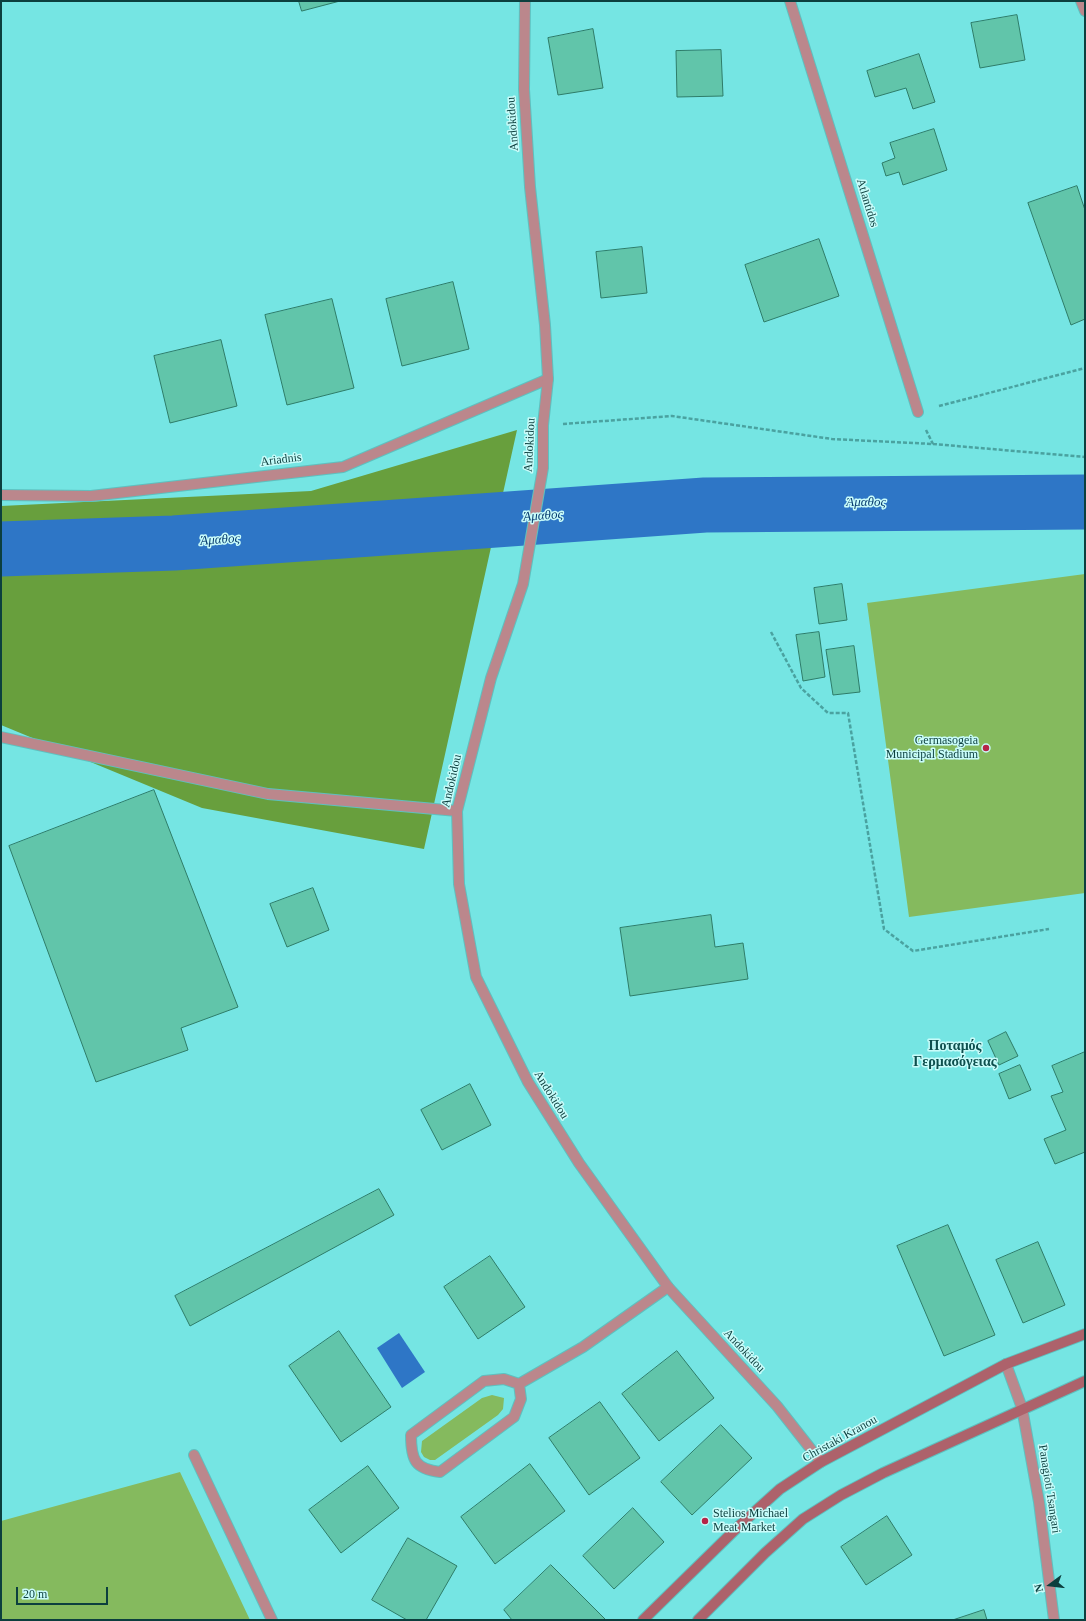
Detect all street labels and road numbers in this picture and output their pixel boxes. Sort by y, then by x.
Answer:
street label: Andokidou [504,97,522,151]
street label: Atlantidos [853,177,881,229]
street label: Andokidou [521,418,539,472]
street label: Ariadnis [260,450,302,470]
street label: Andokidou [439,753,465,809]
street label: Andokidou [531,1068,571,1122]
street label: Andokidou [720,1326,768,1376]
street label: Christaki Kranou [800,1413,880,1465]
street label: Panagioti Tsangari [1035,1444,1063,1534]

